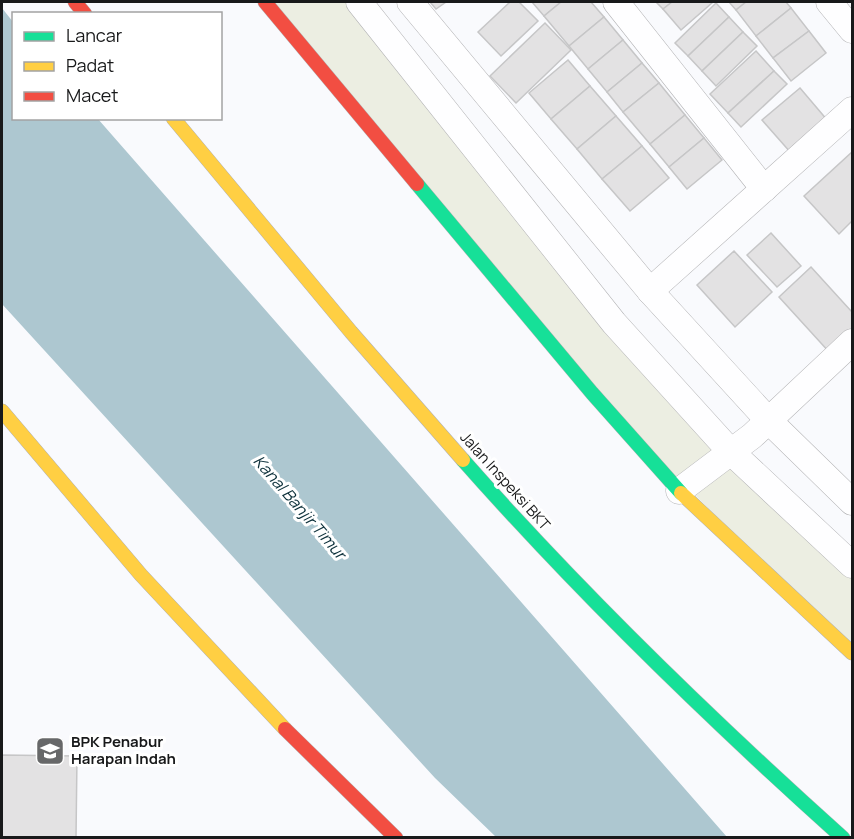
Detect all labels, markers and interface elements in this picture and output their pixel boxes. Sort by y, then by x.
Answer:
legend [12,12,222,120]
text: Lancar [66,23,123,47]
text: Padat [66,53,114,77]
text: Macet [66,83,119,107]
street label: Jalan Inspeksi BKT [456,427,555,534]
water label: Kanal Banjir Timur [249,450,353,565]
place label: BPK Penabur Harapan Indah [71,731,176,769]
school or university icon: BPK Penabur Harapan Indah [34,735,66,767]

